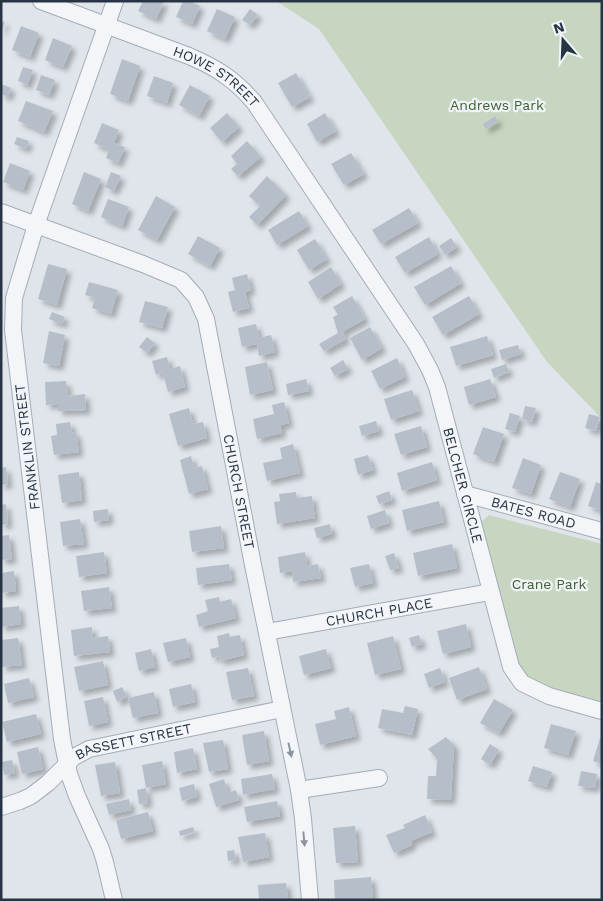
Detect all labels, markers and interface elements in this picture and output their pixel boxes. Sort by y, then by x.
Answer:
north arrow [538,15,588,65]
text: N [551,18,566,37]
street label: HOWE STREET [171,43,263,111]
park label: Andrews Park [450,97,544,113]
street label: FRANKLIN STREET [11,383,43,511]
street label: BELCHER CIRCLE [440,426,486,545]
street label: CHURCH STREET [220,433,258,551]
street label: BATES ROAD [489,493,578,532]
park label: Crane Park [512,576,586,592]
street label: CHURCH PLACE [325,594,434,629]
street label: BASSETT STREET [72,720,193,763]
one-way arrow [287,742,295,758]
one-way arrow [301,831,309,847]

